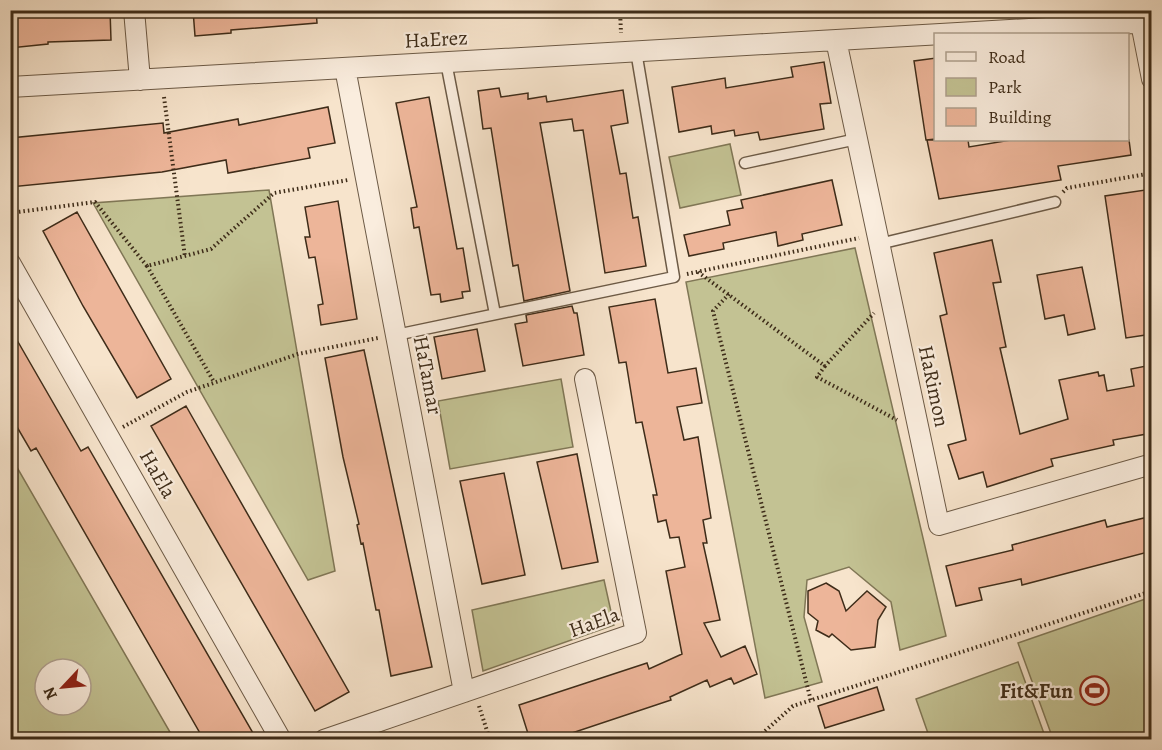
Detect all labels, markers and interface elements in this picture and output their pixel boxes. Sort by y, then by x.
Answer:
street label: HaErez [404,23,468,55]
legend [934,33,1129,141]
text: Road [988,45,1026,69]
text: Park [988,75,1022,99]
text: Building [988,105,1052,129]
street label: HaTamar [407,333,449,417]
street label: HaRimon [912,343,956,429]
street label: HaEla [133,444,183,504]
street label: HaEla [565,600,623,644]
north arrow [33,657,93,717]
sports icon: Fit&Fun [1078,675,1110,707]
place label: Fit&Fun [1000,677,1073,705]
text: N [38,683,63,703]

